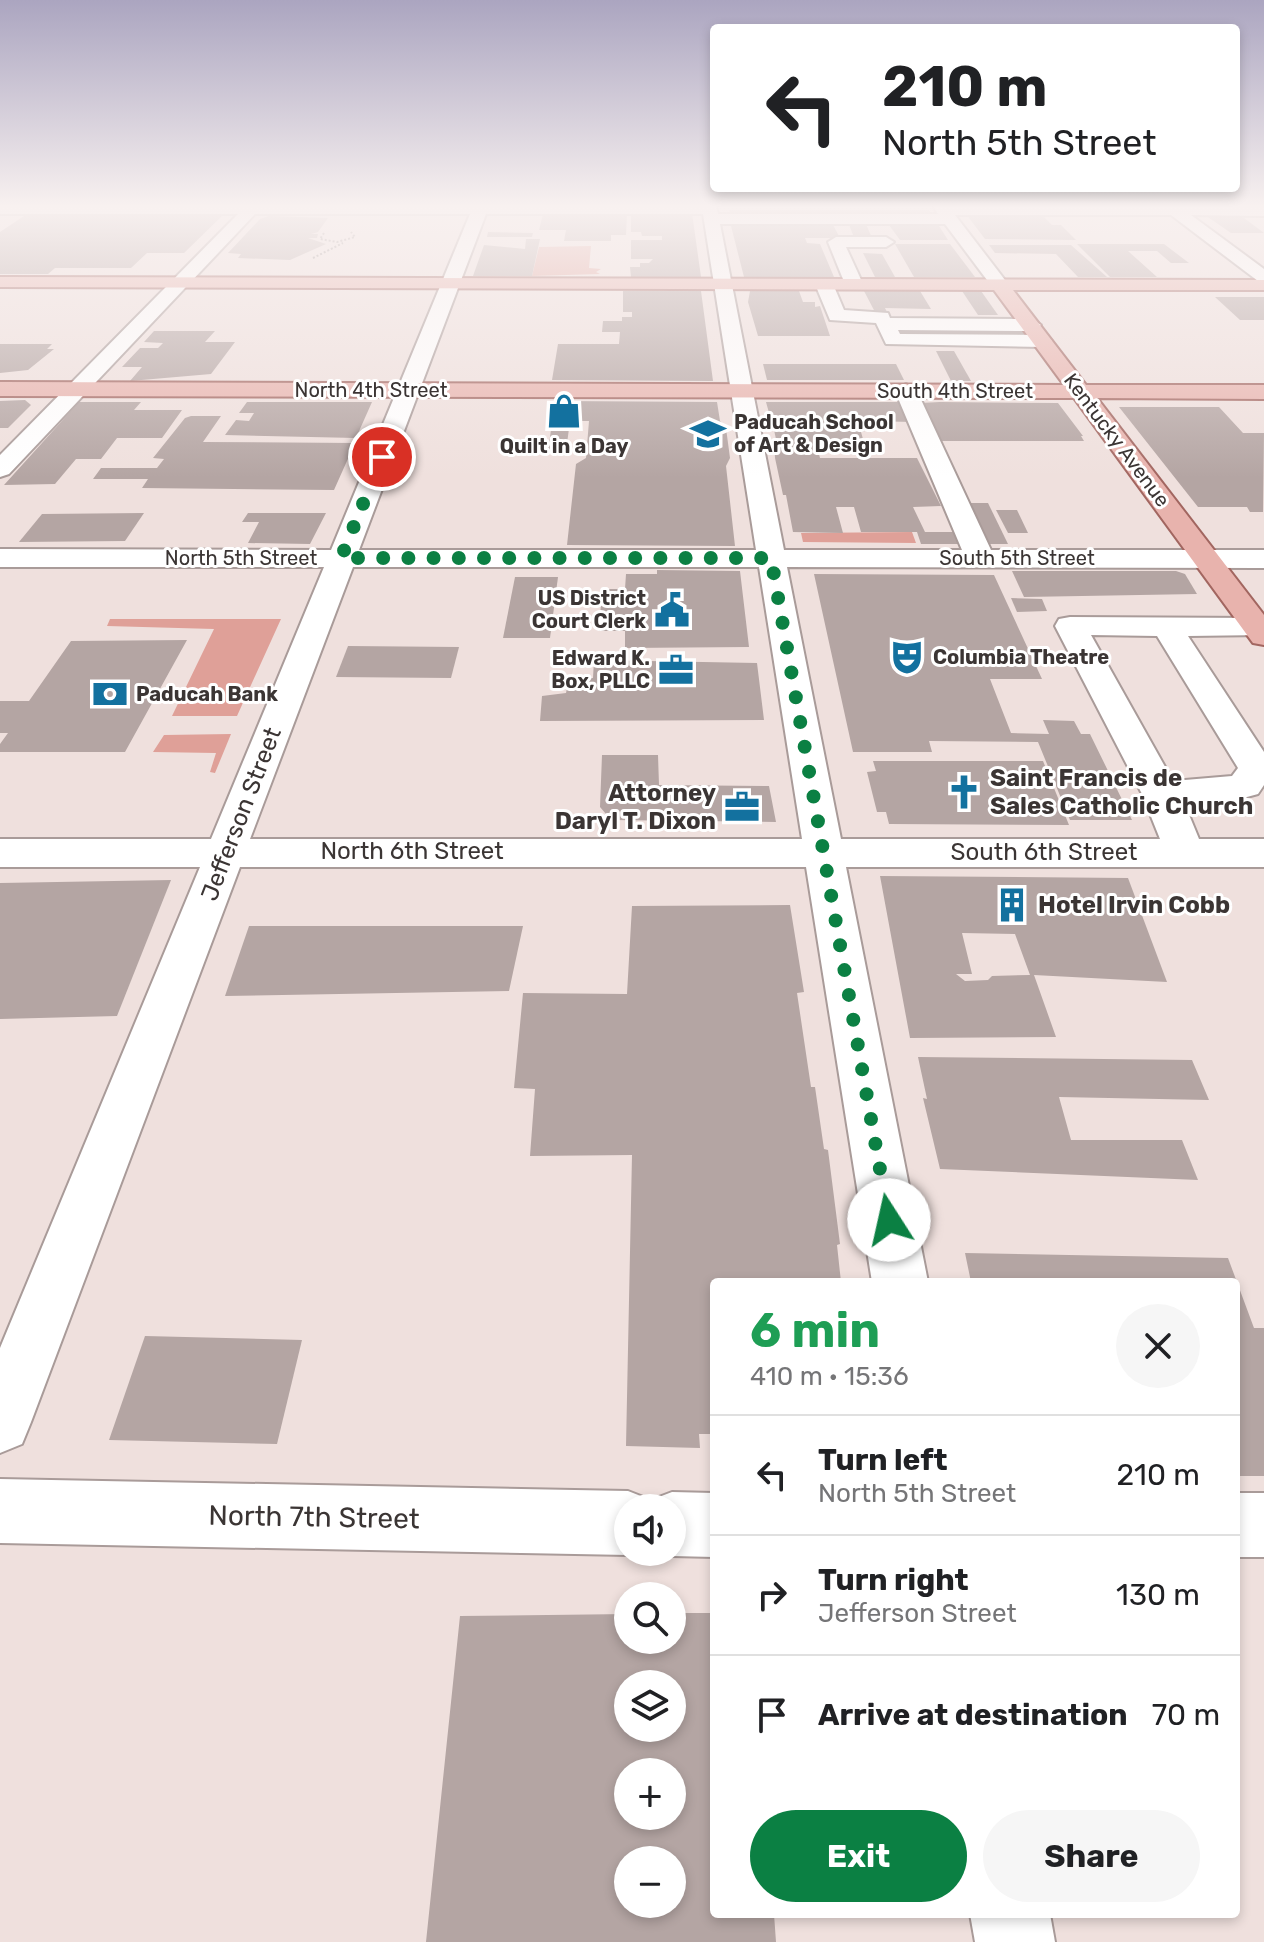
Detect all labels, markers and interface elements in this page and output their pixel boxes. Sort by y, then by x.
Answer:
text: 210 m [882,54,1048,120]
icon: left [750,56,854,160]
text: North 5th Street [882,121,1156,164]
street label: Kentucky Avenue [1059,369,1175,511]
street label: North 4th Street [294,378,448,402]
street label: South 4th Street [877,379,1033,403]
shop icon: Quilt in a Day [545,392,583,430]
place label: Paducah School of Art & Design [734,410,894,457]
school or university icon: Paducah School of Art & Design [689,415,727,453]
pin [348,423,416,491]
place label: Quilt in a Day [500,434,628,458]
icon: arrive [360,435,404,479]
street label: North 5th Street [165,546,317,570]
street label: South 5th Street [939,546,1095,570]
place label: US District Court Clerk [532,586,646,633]
public building icon: US District Court Clerk [653,591,691,629]
theatre icon: Columbia Theatre [888,638,926,676]
place label: Columbia Theatre [933,645,1109,669]
place label: Edward K. Box, PLLC [551,646,650,693]
office icon: Edward K. Box, PLLC [657,651,695,689]
bank icon: Paducah Bank [91,675,129,713]
place label: Paducah Bank [136,682,278,706]
street label: Jefferson Street [195,723,287,905]
place label: Saint Francis de Sales Catholic Church [990,764,1253,820]
church icon: Saint Francis de Sales Catholic Church [945,773,983,811]
place label: Attorney Daryl T. Dixon [555,779,716,835]
office icon: Attorney Daryl T. Dixon [723,788,761,826]
street label: North 6th Street [320,837,504,865]
street label: South 6th Street [951,838,1137,866]
building icon: Hotel Irvin Cobb [993,886,1031,924]
place label: Hotel Irvin Cobb [1038,891,1230,919]
position arrow [847,1178,931,1262]
text: 6 min [750,1302,880,1359]
button: close [1116,1304,1200,1388]
text: 410 m · 15:36 [750,1361,909,1392]
text: Turn left [818,1442,948,1478]
icon: left [750,1453,794,1497]
text: 210 m [1116,1457,1200,1493]
text: North 5th Street [818,1478,1016,1509]
map controls [614,1494,686,1918]
button: sound [614,1494,686,1566]
street label: North 7th Street [208,1499,420,1535]
text: Turn right [818,1562,969,1598]
icon: right [750,1573,794,1617]
text: 130 m [1116,1577,1200,1613]
button: search [614,1582,686,1654]
text: Jefferson Street [818,1598,1017,1629]
button: layers [614,1670,686,1742]
icon: arrive [750,1693,794,1737]
text: Arrive at destination [818,1697,1128,1733]
text: 70 m [1152,1697,1220,1733]
button: + [614,1758,686,1830]
button: Exit [750,1810,967,1902]
button: Share [983,1810,1200,1902]
button: − [614,1846,686,1918]

